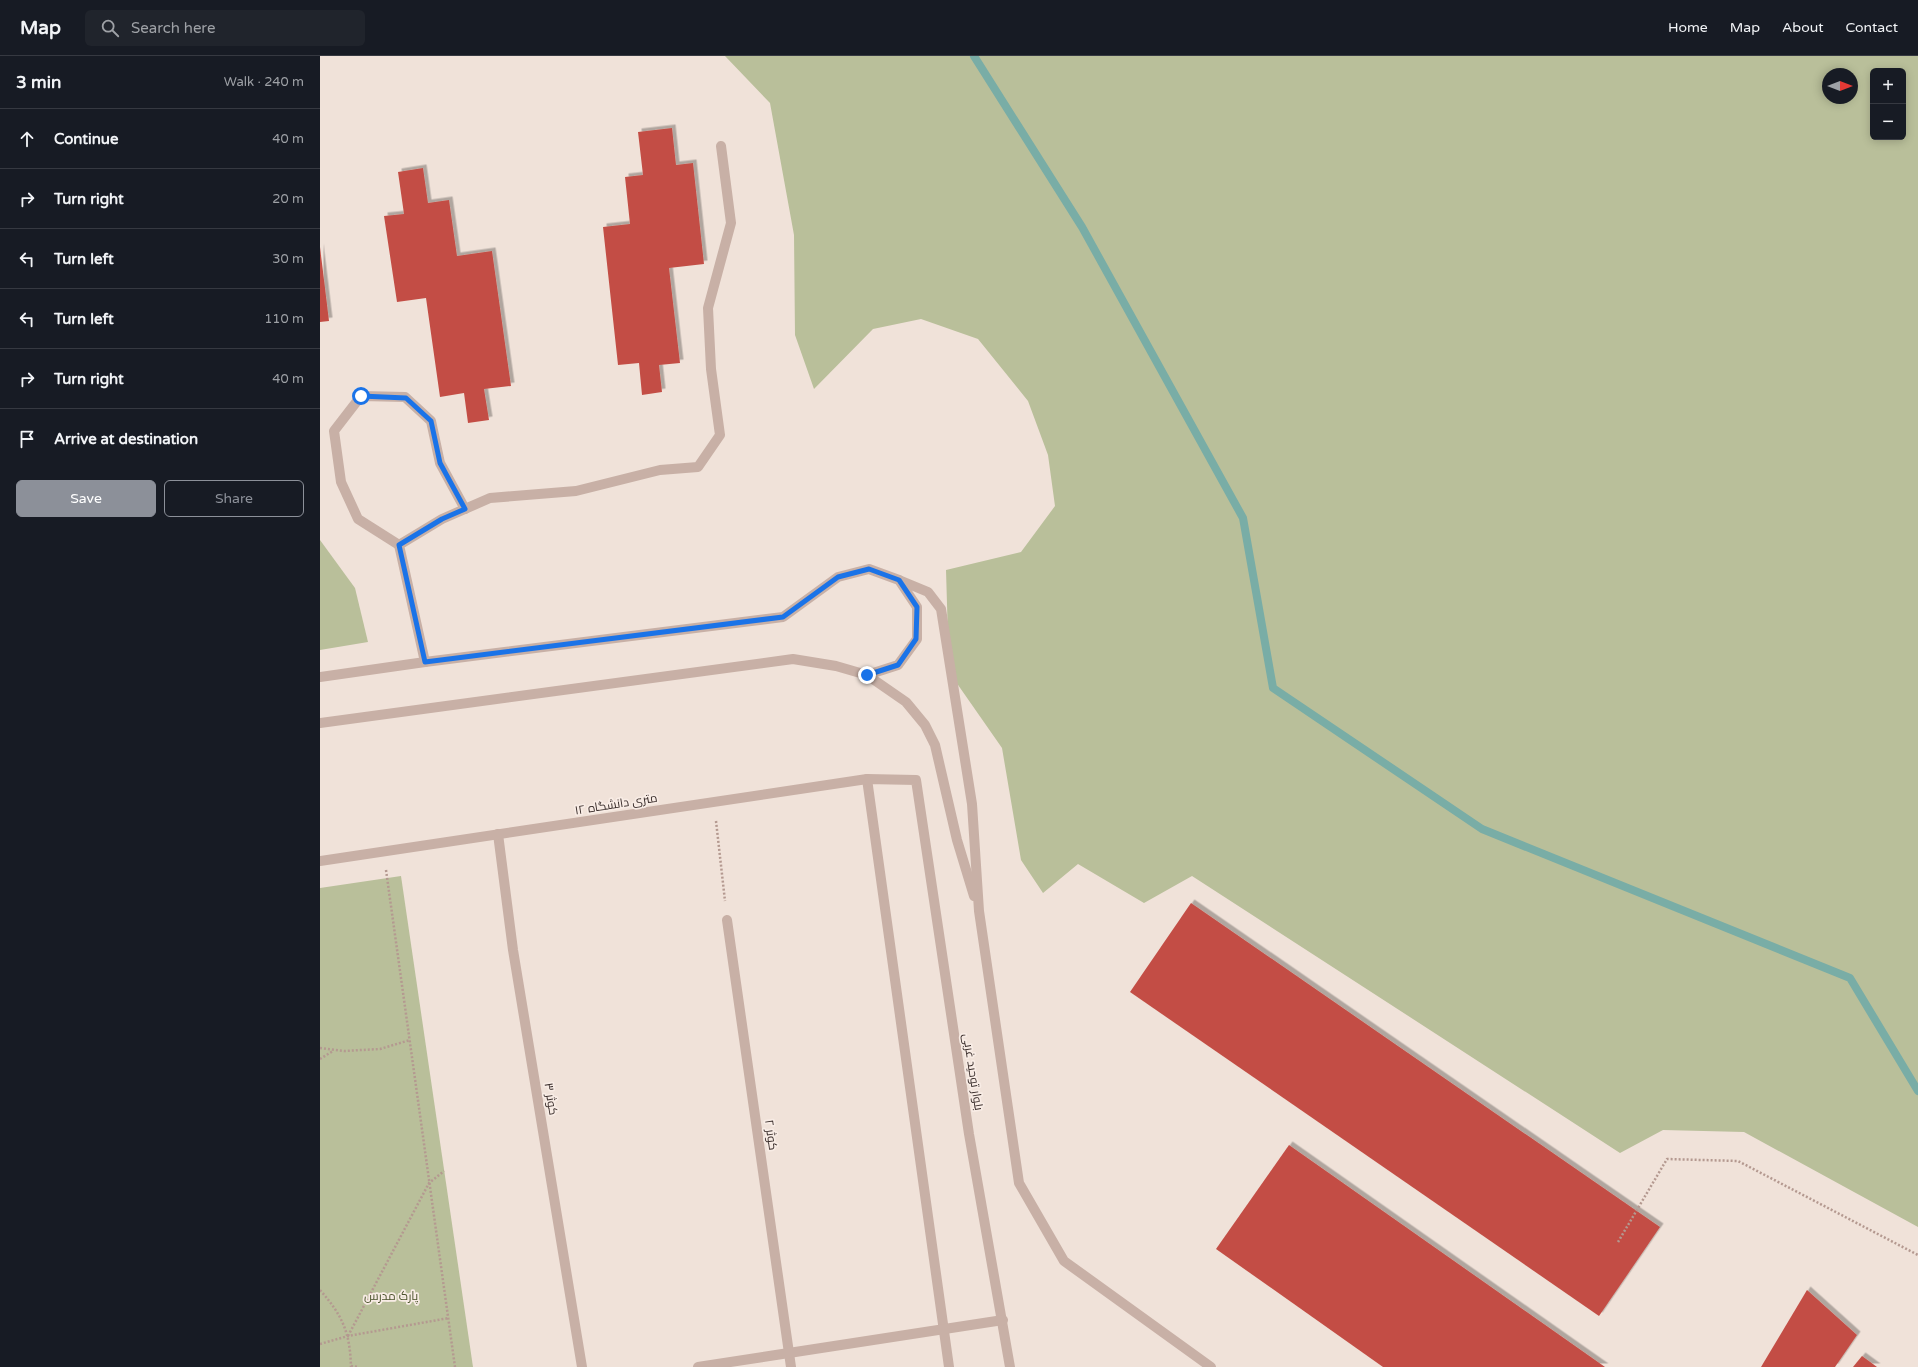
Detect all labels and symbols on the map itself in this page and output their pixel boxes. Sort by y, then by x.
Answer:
north arrow [1822,68,1858,104]
route start [352,387,370,405]
route end [858,666,876,684]
street label: ۱۲ متری دانشگاه [574,791,658,817]
street label: بلوار توحید غربی [960,1033,986,1111]
street label: کوثر ۳ [542,1082,560,1116]
street label: کوثر ۲ [762,1119,780,1151]
park label: پارک مدرس [364,1289,419,1305]

